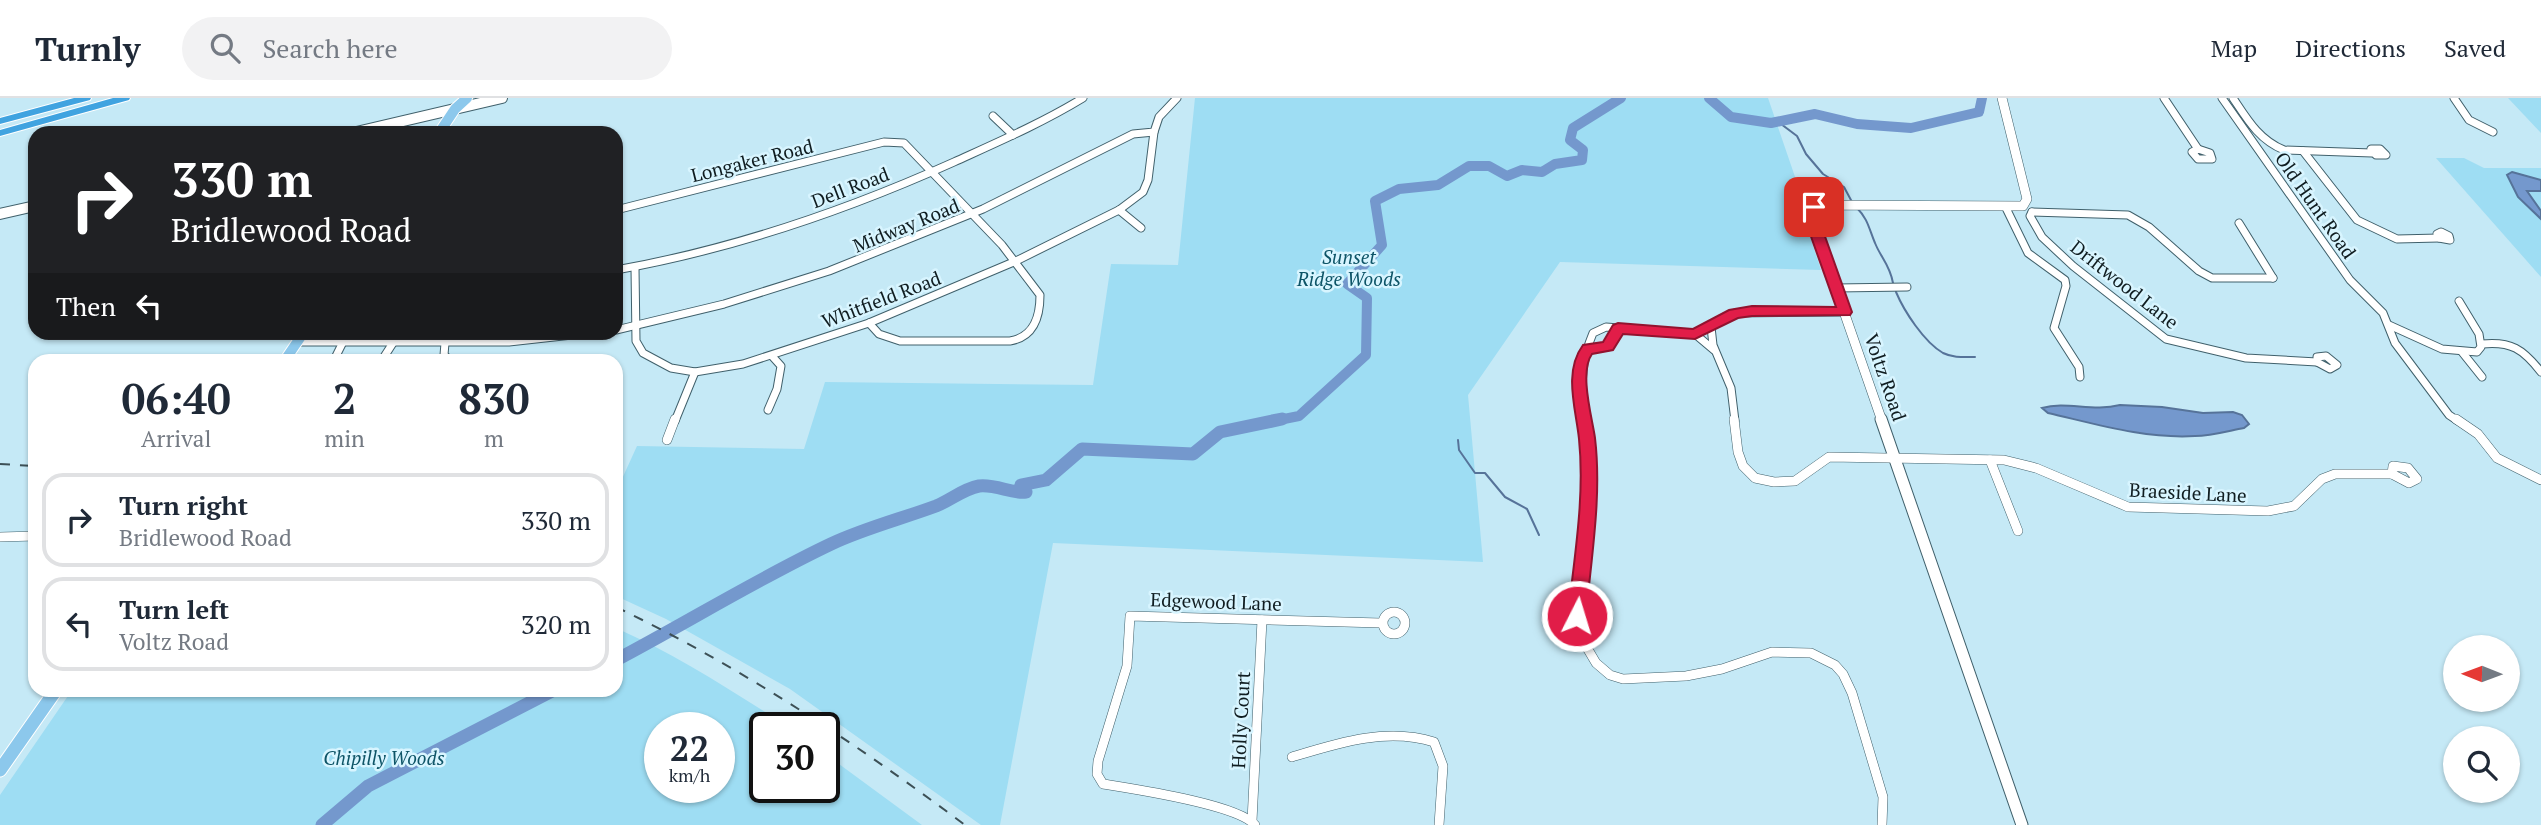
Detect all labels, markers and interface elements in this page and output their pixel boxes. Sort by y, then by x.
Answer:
search box [182,17,672,80]
text: Turnly [35,27,140,70]
icon: search [206,29,244,67]
text: Search here [262,31,398,65]
text: Map [2211,32,2257,64]
text: Directions [2295,32,2406,64]
text: Saved [2444,32,2506,64]
street label: Longaker Road [688,133,816,187]
text: 330 m [171,146,313,211]
street label: Old Hunt Road [2270,147,2362,264]
icon: right [56,154,147,245]
street label: Dell Road [807,161,893,213]
pin [1784,177,1844,237]
icon: arrive [1795,188,1833,226]
street label: Midway Road [849,192,963,258]
text: Bridlewood Road [171,209,411,251]
street label: Driftwood Lane [2066,234,2184,334]
park label: Sunset Ridge Woods [1296,244,1401,291]
street label: Whitfield Road [818,265,945,333]
icon: left [130,287,168,325]
text: Then [56,289,116,323]
street label: Voltz Road [1859,330,1913,424]
text: 06:40 [122,370,231,426]
text: 2 [333,370,356,426]
text: 830 [458,370,529,426]
text: Arrival [141,423,211,454]
text: min [324,423,365,454]
text: m [484,423,504,454]
street label: Braeside Lane [2129,476,2247,508]
text: Turn right [119,488,248,522]
icon: right [60,501,98,539]
text: 330 m [521,503,591,537]
text: Bridlewood Road [119,522,292,553]
position arrow [1540,579,1614,653]
street label: Edgewood Lane [1150,586,1282,616]
text: Turn left [119,592,229,626]
icon: left [60,605,98,643]
text: 320 m [521,607,591,641]
text: Voltz Road [119,626,229,657]
north arrow [2443,635,2520,712]
map controls [2443,635,2520,803]
street label: Holly Court [1225,671,1255,769]
speed limit sign: 30 [749,712,840,803]
text: 22 [670,725,709,771]
button: search [2443,726,2520,803]
park label: Chipilly Woods [323,745,445,770]
text: km/h [669,763,710,787]

